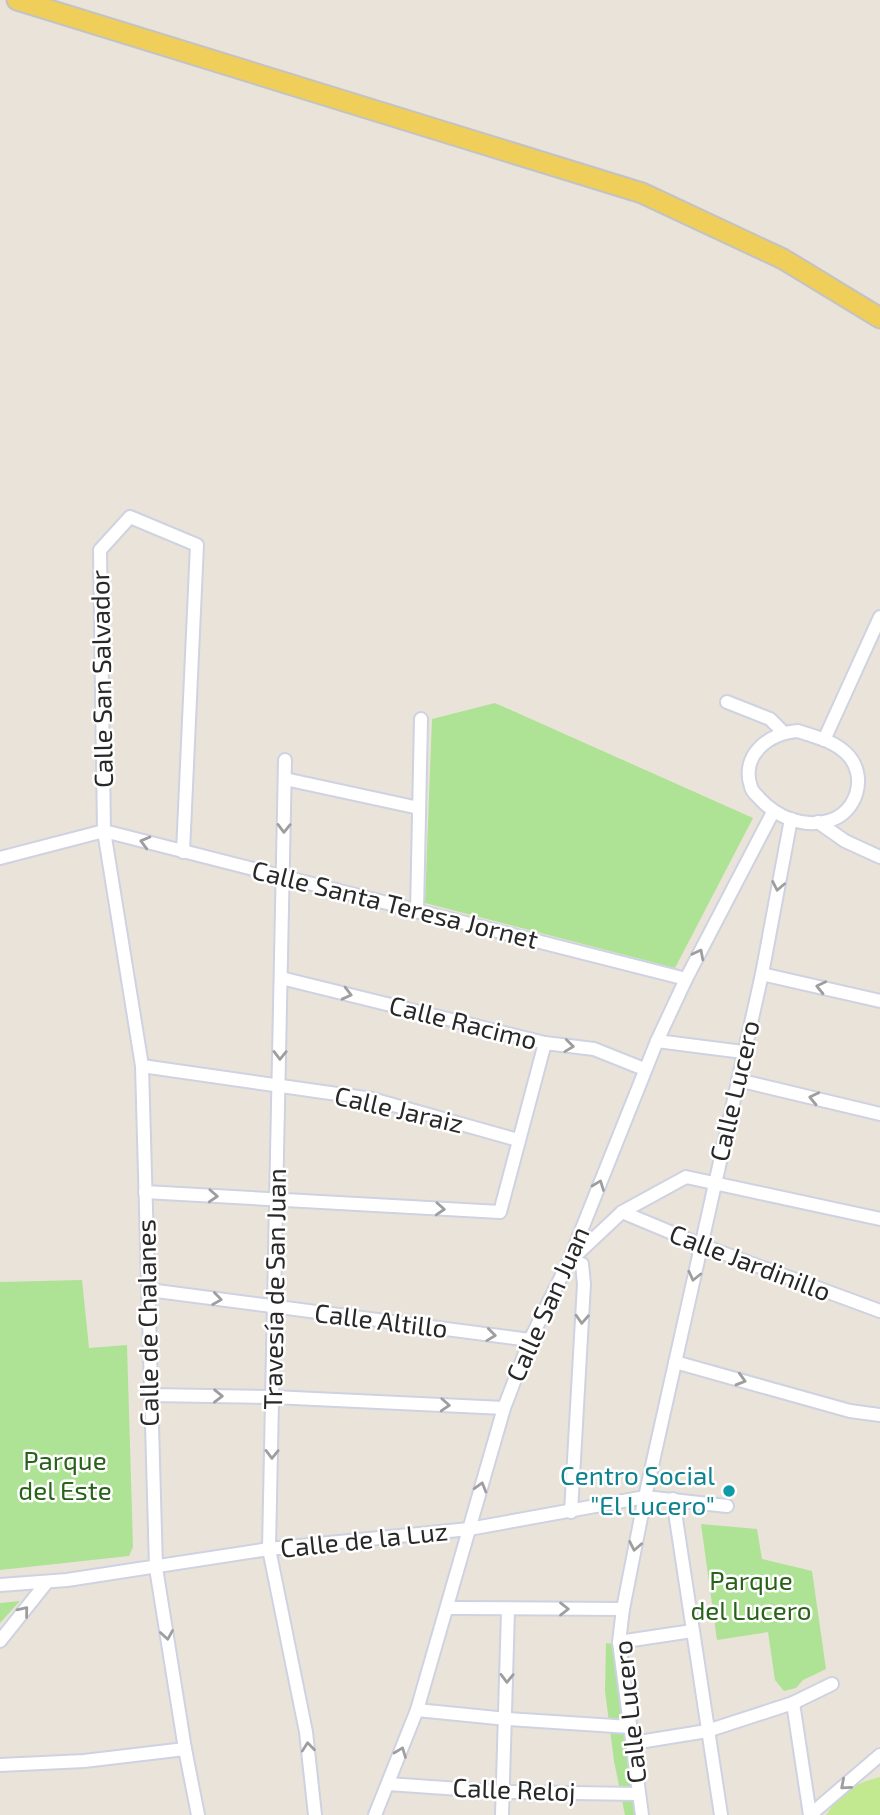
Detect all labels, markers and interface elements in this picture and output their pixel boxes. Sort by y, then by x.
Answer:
street label: Calle San Salvador [83,570,118,788]
one-way arrow [276,823,292,834]
one-way arrow [140,836,152,850]
street label: Calle Santa Teresa Jornet [249,853,542,954]
one-way arrow [771,880,786,892]
one-way arrow [691,949,704,961]
one-way arrow [815,981,827,996]
one-way arrow [341,986,353,1000]
street label: Calle Racimo [386,988,541,1055]
street label: Calle Lucero [702,1017,765,1164]
one-way arrow [563,1039,574,1054]
one-way arrow [272,1050,287,1061]
street label: Calle Jaraiz [332,1079,467,1138]
one-way arrow [808,1092,820,1106]
street label: Travesía de San Juan [256,1168,291,1410]
one-way arrow [590,1179,604,1191]
one-way arrow [208,1188,219,1203]
one-way arrow [435,1201,446,1216]
street label: Calle Jardinillo [666,1217,836,1307]
street label: Calle de Chalanes [129,1219,164,1427]
street label: Calle San Juan [499,1221,595,1386]
one-way arrow [688,1270,703,1282]
one-way arrow [211,1291,222,1306]
street label: Calle Altillo [313,1296,450,1343]
one-way arrow [575,1314,590,1325]
one-way arrow [485,1328,497,1343]
one-way arrow [735,1372,747,1386]
one-way arrow [213,1388,224,1404]
one-way arrow [440,1398,451,1413]
park label: Parque del Este [18,1444,112,1505]
one-way arrow [264,1449,280,1460]
place label: Centro Social "El Lucero" [560,1459,715,1520]
one-way arrow [472,1482,487,1494]
marker: Centro Social "El Lucero" [721,1483,737,1499]
street label: Calle de la Luz [279,1514,449,1563]
one-way arrow [629,1540,644,1552]
park label: Parque del Lucero [690,1564,812,1625]
one-way arrow [560,1601,570,1617]
one-way arrow [15,1607,28,1619]
one-way arrow [159,1630,174,1641]
street label: Calle Lucero [606,1639,651,1785]
one-way arrow [499,1673,515,1684]
one-way arrow [300,1741,315,1753]
one-way arrow [392,1746,406,1758]
street label: Calle Reloj [452,1771,576,1806]
one-way arrow [840,1777,853,1789]

